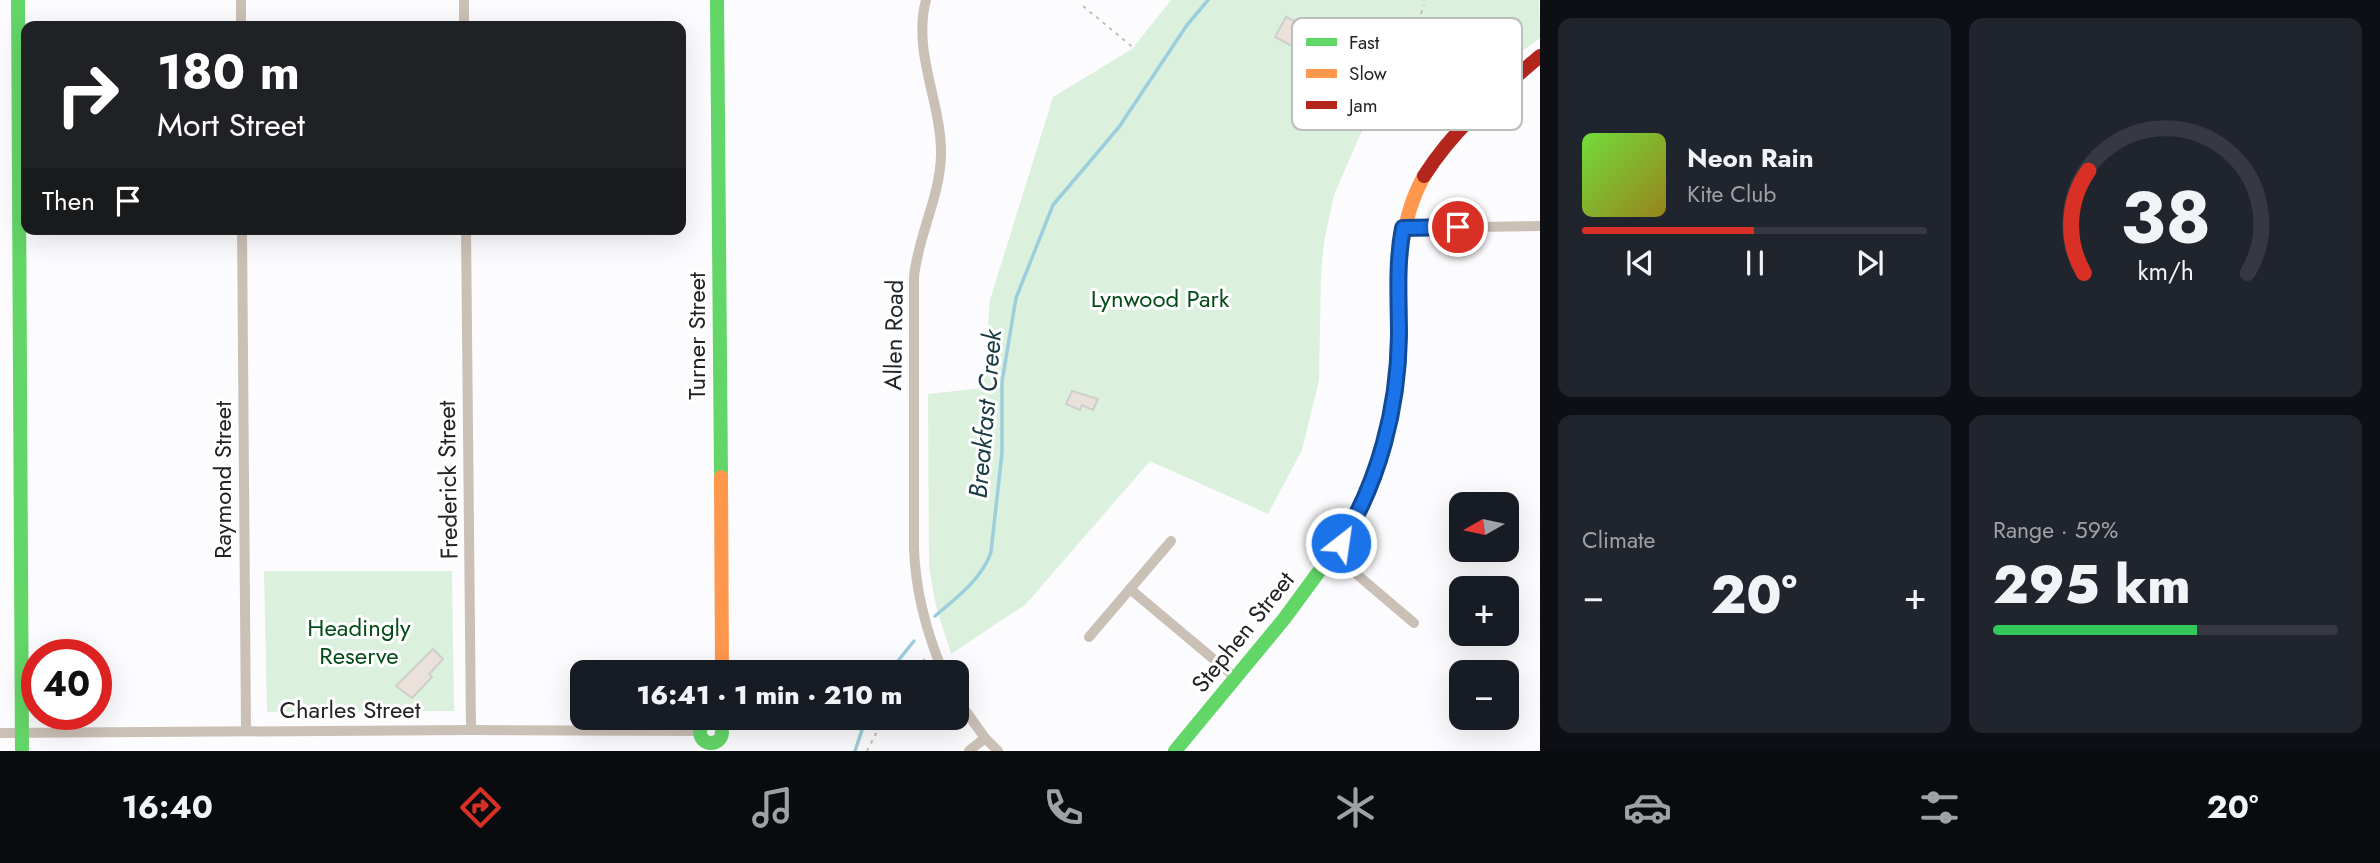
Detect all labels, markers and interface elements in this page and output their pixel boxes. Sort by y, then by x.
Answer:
legend [1292,18,1522,130]
text: Fast [1349,29,1380,56]
text: 180 m [157,37,300,107]
icon: right [42,49,133,140]
text: Slow [1349,60,1387,87]
text: Jam [1346,92,1378,119]
text: Mort Street [157,102,305,148]
text: Neon Rain [1687,139,1814,177]
text: 38 [2120,166,2211,271]
text: Kite Club [1687,177,1776,211]
text: Then [42,182,95,220]
icon: arrive [109,182,147,220]
pin [1428,197,1488,257]
icon: arrive [1439,208,1477,246]
icon: previous [1621,244,1659,282]
icon: pause [1736,244,1774,282]
icon: next [1851,244,1889,282]
text: km/h [2137,253,2194,289]
street label: Turner Street [679,272,714,400]
street label: Allen Road [875,279,912,391]
park label: Lynwood Park [1091,281,1230,316]
water label: Breakfast Creek [959,326,1011,500]
street label: Frederick Street [429,400,466,560]
street label: Raymond Street [205,401,240,559]
north arrow [1449,492,1519,562]
map controls [1449,492,1519,730]
position arrow [1304,506,1378,580]
text: Range · 59% [1993,513,2118,547]
text: Climate [1582,523,1655,557]
text: 295 km [1993,547,2191,623]
text: 20° [1711,557,1797,633]
street label: Stephen Street [1183,563,1303,700]
text: − [1582,568,1604,623]
text: + [1904,568,1927,623]
button: + [1449,576,1519,646]
park label: Headingly Reserve [307,610,411,673]
speed limit sign: 40 [21,639,112,730]
button: − [1449,660,1519,730]
text: 16:41 · 1 min · 210 m [637,676,902,714]
street label: Charles Street [280,692,421,727]
icon: directions [456,783,505,832]
icon: music [748,783,797,832]
icon: phone [1039,783,1088,832]
icon: climate [1331,783,1380,832]
icon: car [1623,783,1672,832]
icon: filters [1915,783,1964,832]
text: 16:40 [121,784,213,830]
text: 20° [2207,784,2259,830]

